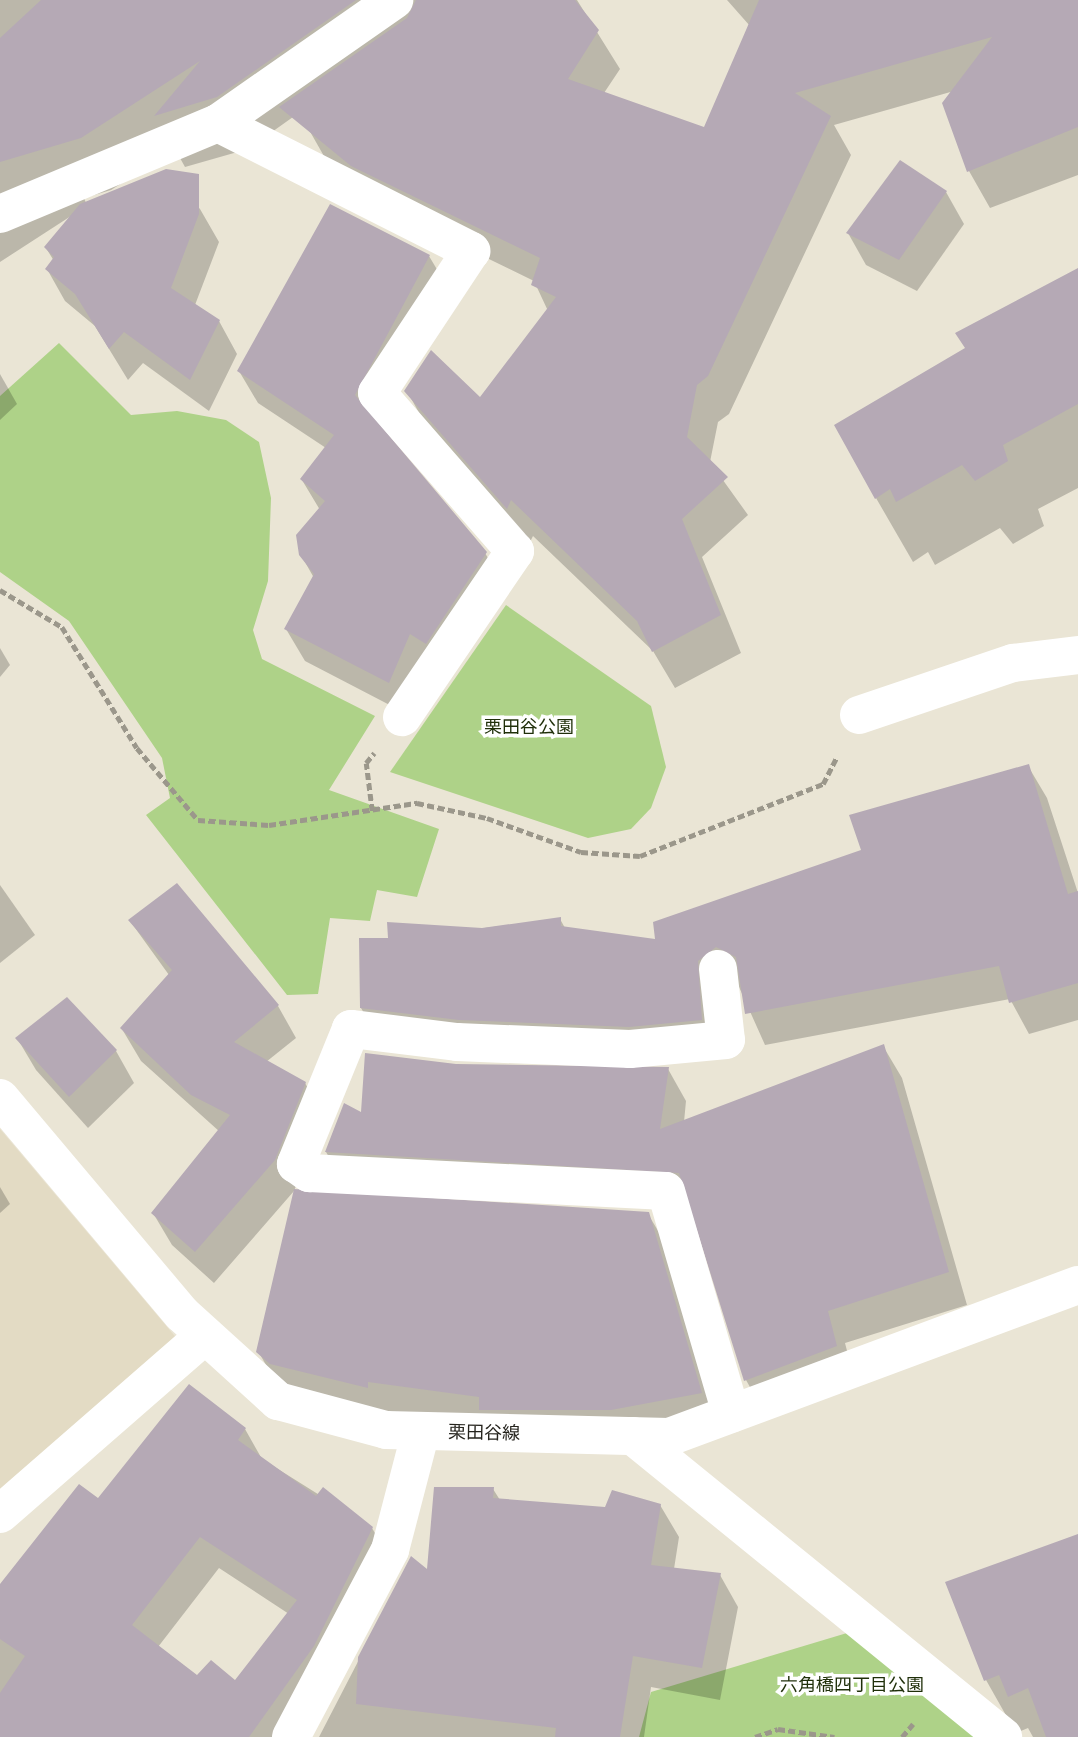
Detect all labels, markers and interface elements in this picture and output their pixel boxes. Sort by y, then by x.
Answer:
park label: 栗田谷公園 [484,716,574,738]
street label: 栗田谷線 [448,1422,520,1444]
park label: 六角橋四丁目公園 [780,1674,924,1696]

